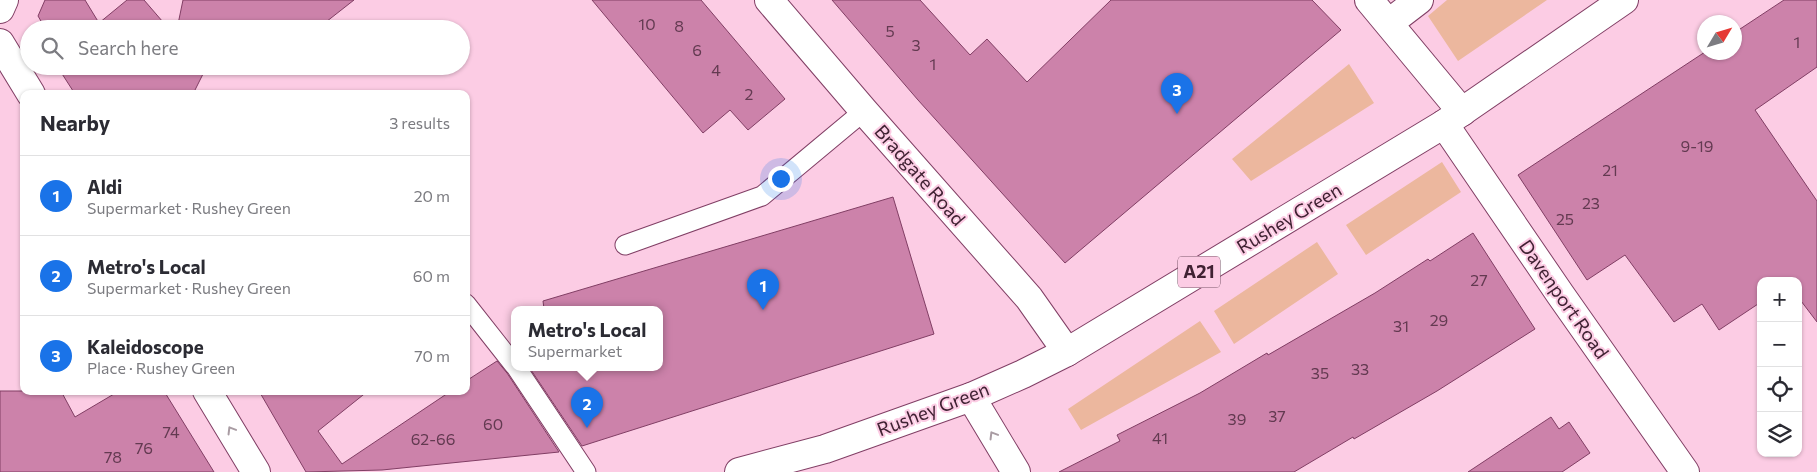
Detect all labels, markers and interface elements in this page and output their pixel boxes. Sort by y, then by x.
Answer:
house number: 10 [638,14,656,33]
north arrow [1697,15,1742,60]
house number: 8 [674,16,684,35]
search box [20,20,470,75]
house number: 5 [885,21,895,40]
house number: 1 [1794,32,1800,51]
icon: search [38,34,66,62]
house number: 3 [911,35,921,54]
text: Search here [78,36,178,59]
house number: 6 [692,40,702,59]
house number: 1 [930,54,936,73]
house number: 4 [711,60,721,79]
pin: 3 [1161,73,1193,114]
house number: 2 [745,84,754,103]
text: Nearby [40,110,110,135]
text: 3 results [389,113,450,132]
street label: Bradgate Road [870,119,971,230]
house number: 9-19 [1680,136,1714,155]
house number: 21 [1602,160,1618,179]
your location [768,166,794,192]
text: Aldi [87,175,122,198]
street label: Rushey Green [1232,177,1345,258]
text: 1 [52,186,60,205]
text: 20 m [414,186,450,205]
house number: 23 [1582,193,1600,212]
text: Supermarket · Rushey Green [87,198,291,217]
house number: 25 [1556,209,1574,228]
street label: Davenport Road [1515,235,1614,363]
text: Metro's Local [87,255,206,278]
road number: A21 [1178,256,1220,288]
text: 2 [51,266,61,285]
text: 60 m [413,266,450,285]
pin: 1 [747,269,779,310]
house number: 27 [1470,270,1488,289]
map controls [1757,277,1802,457]
button: + [1757,277,1802,322]
text: Supermarket · Rushey Green [87,278,291,297]
popup [511,306,663,371]
house number: 29 [1430,310,1448,329]
house number: 31 [1393,316,1409,335]
text: Metro's Local [528,318,646,341]
button: − [1757,322,1802,367]
text: Kaleidoscope [87,335,204,358]
text: Supermarket [528,341,622,360]
text: 3 [51,346,61,365]
text: 70 m [414,346,450,365]
text: Place · Rushey Green [87,358,235,377]
house number: 33 [1351,359,1369,378]
house number: 35 [1311,363,1329,382]
button: locate [1757,367,1802,412]
street label: Rushey Green [874,377,992,440]
pin: 2 [571,387,603,428]
house number: 37 [1268,406,1286,425]
house number: 39 [1228,409,1246,428]
button: layers [1757,412,1802,457]
house number: 60 [483,414,503,433]
house number: 74 [162,422,180,441]
one-way arrow [227,426,237,435]
house number: 41 [1152,428,1168,447]
house number: 62-66 [411,429,455,448]
one-way arrow [990,431,1000,440]
house number: 76 [135,438,153,457]
house number: 78 [104,447,122,466]

